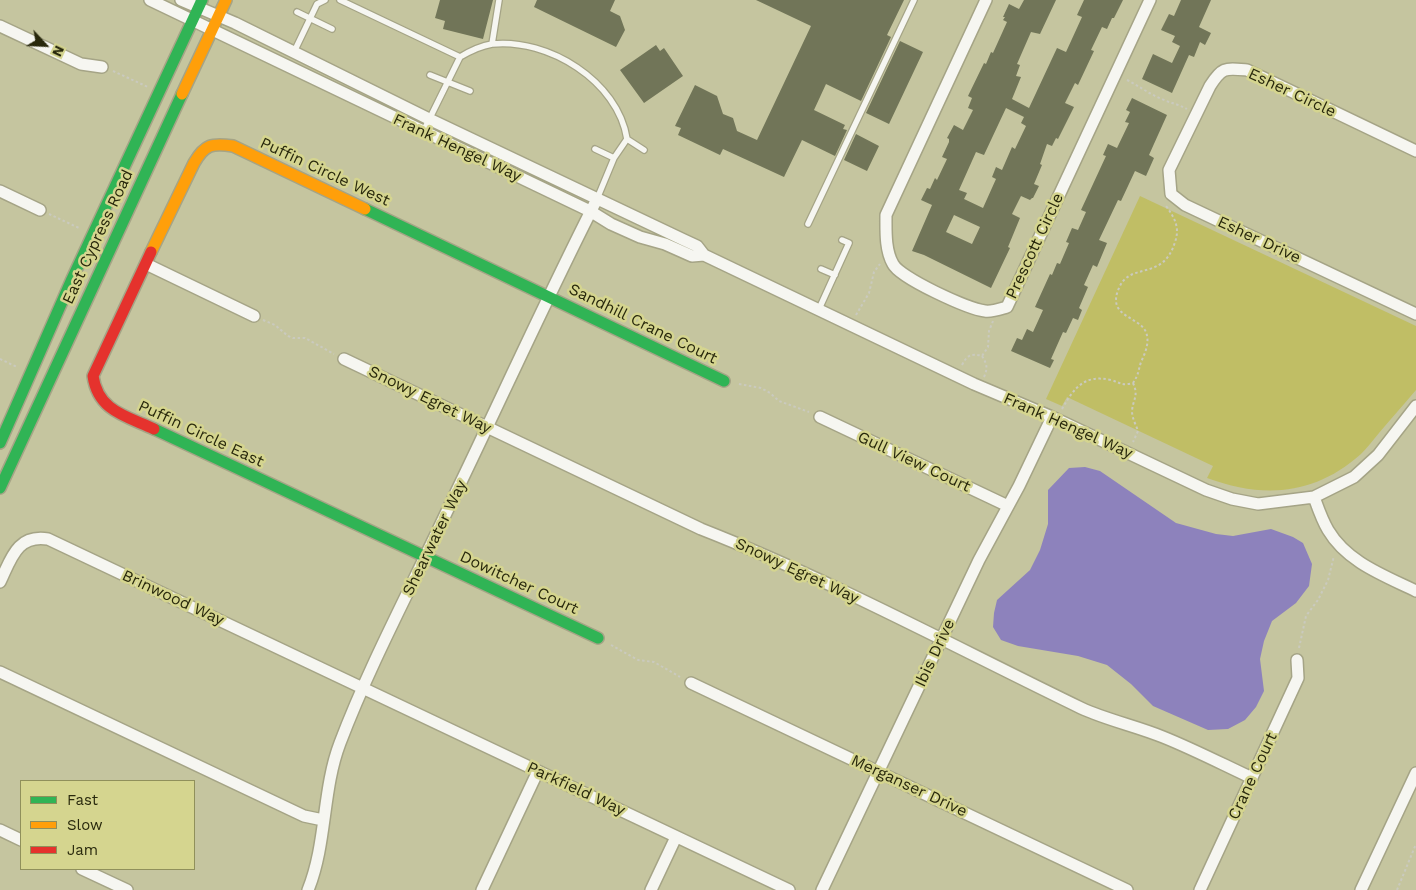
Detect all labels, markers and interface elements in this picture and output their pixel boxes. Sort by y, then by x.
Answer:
north arrow [20,20,70,70]
text: N [49,43,68,59]
street label: Esher Circle [1245,64,1339,122]
street label: Frank Hengel Way [390,110,524,186]
street label: Puffin Circle West [257,133,393,211]
street label: East Cypress Road [58,167,138,307]
street label: Prescott Circle [1002,190,1068,302]
street label: Esher Drive [1214,212,1304,268]
street label: Sandhill Crane Court [566,280,720,368]
street label: Snowy Egret Way [365,362,495,438]
street label: Frank Hengel Way [1000,389,1136,463]
street label: Puffin Circle East [135,397,267,471]
street label: Gull View Court [854,427,974,497]
street label: Shearwater Way [399,477,471,599]
street label: Snowy Egret Way [732,534,862,608]
street label: Dowitcher Court [457,547,581,619]
street label: Brinwood Way [119,566,227,630]
street label: Ibis Drive [911,616,959,690]
street label: Crane Court [1224,729,1282,823]
street label: Merganser Drive [848,751,970,821]
street label: Parkfield Way [524,758,628,820]
legend [20,780,195,870]
text: Fast [67,791,98,809]
text: Slow [67,816,103,834]
text: Jam [67,841,98,859]

